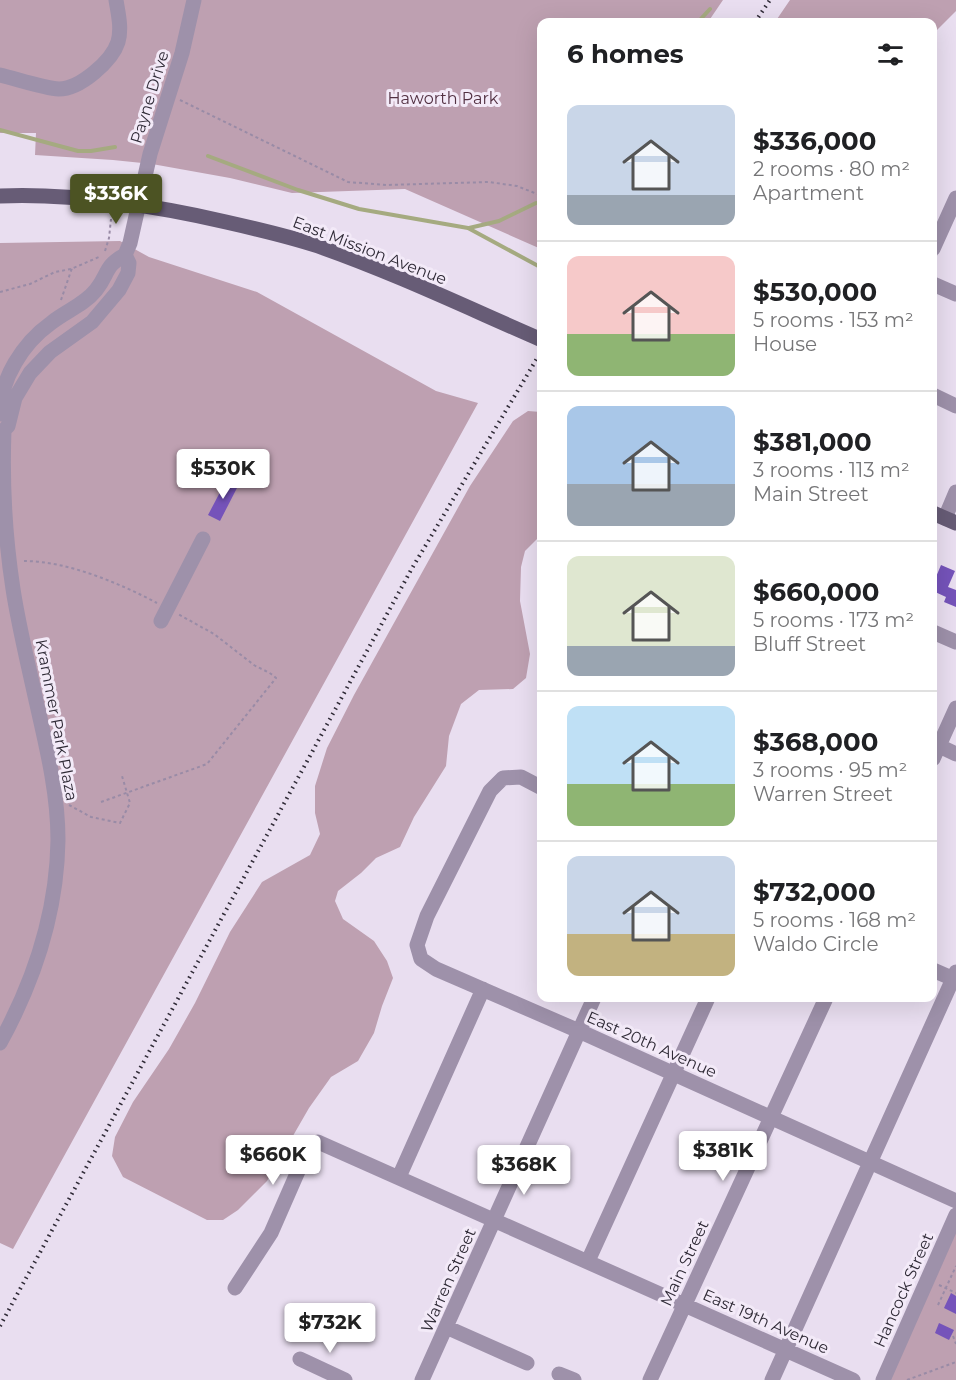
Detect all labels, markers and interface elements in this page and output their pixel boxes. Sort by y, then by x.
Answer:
text: 6 homes [567,38,684,70]
icon: filters [874,38,907,71]
street label: Payne Drive [126,49,173,146]
park label: Haworth Park [388,89,499,108]
text: $336,000 [753,125,876,157]
icon: home [615,129,687,201]
text: 2 rooms · 80 m² [753,157,910,181]
pin: $336K [74,174,158,225]
text: $336K [84,181,148,205]
text: Apartment [753,181,864,205]
street label: East Mission Avenue [290,212,450,289]
text: $530,000 [753,276,877,308]
icon: home [615,280,687,352]
text: 5 rooms · 153 m² [753,308,914,332]
text: House [753,332,817,356]
text: $381,000 [753,426,872,458]
icon: home [615,430,687,502]
pin: $530K [181,449,265,500]
text: $530K [191,456,255,480]
text: 3 rooms · 113 m² [753,458,910,482]
text: Main Street [753,482,869,506]
text: $660,000 [753,576,879,608]
icon: home [615,580,687,652]
text: 5 rooms · 173 m² [753,608,914,632]
text: Bluff Street [753,632,866,656]
street label: Krammer Park Plaza [32,638,82,803]
text: $368,000 [753,726,878,758]
icon: home [615,730,687,802]
text: 3 rooms · 95 m² [753,758,907,782]
text: Warren Street [753,782,893,806]
text: $732,000 [753,876,876,908]
icon: home [615,880,687,952]
text: 5 rooms · 168 m² [753,908,916,932]
text: Waldo Circle [753,932,879,956]
street label: East 20th Avenue [584,1007,720,1082]
pin: $381K [681,1131,765,1182]
pin: $660K [231,1135,315,1186]
text: $381K [693,1138,753,1162]
text: $660K [240,1142,306,1166]
pin: $368K [482,1145,566,1196]
text: $368K [491,1152,557,1176]
street label: Main Street [656,1217,713,1309]
street label: Warren Street [417,1225,480,1335]
street label: Hancock Street [870,1230,937,1350]
street label: East 19th Avenue [700,1285,832,1358]
pin: $732K [288,1303,372,1354]
text: $732K [298,1310,362,1334]

